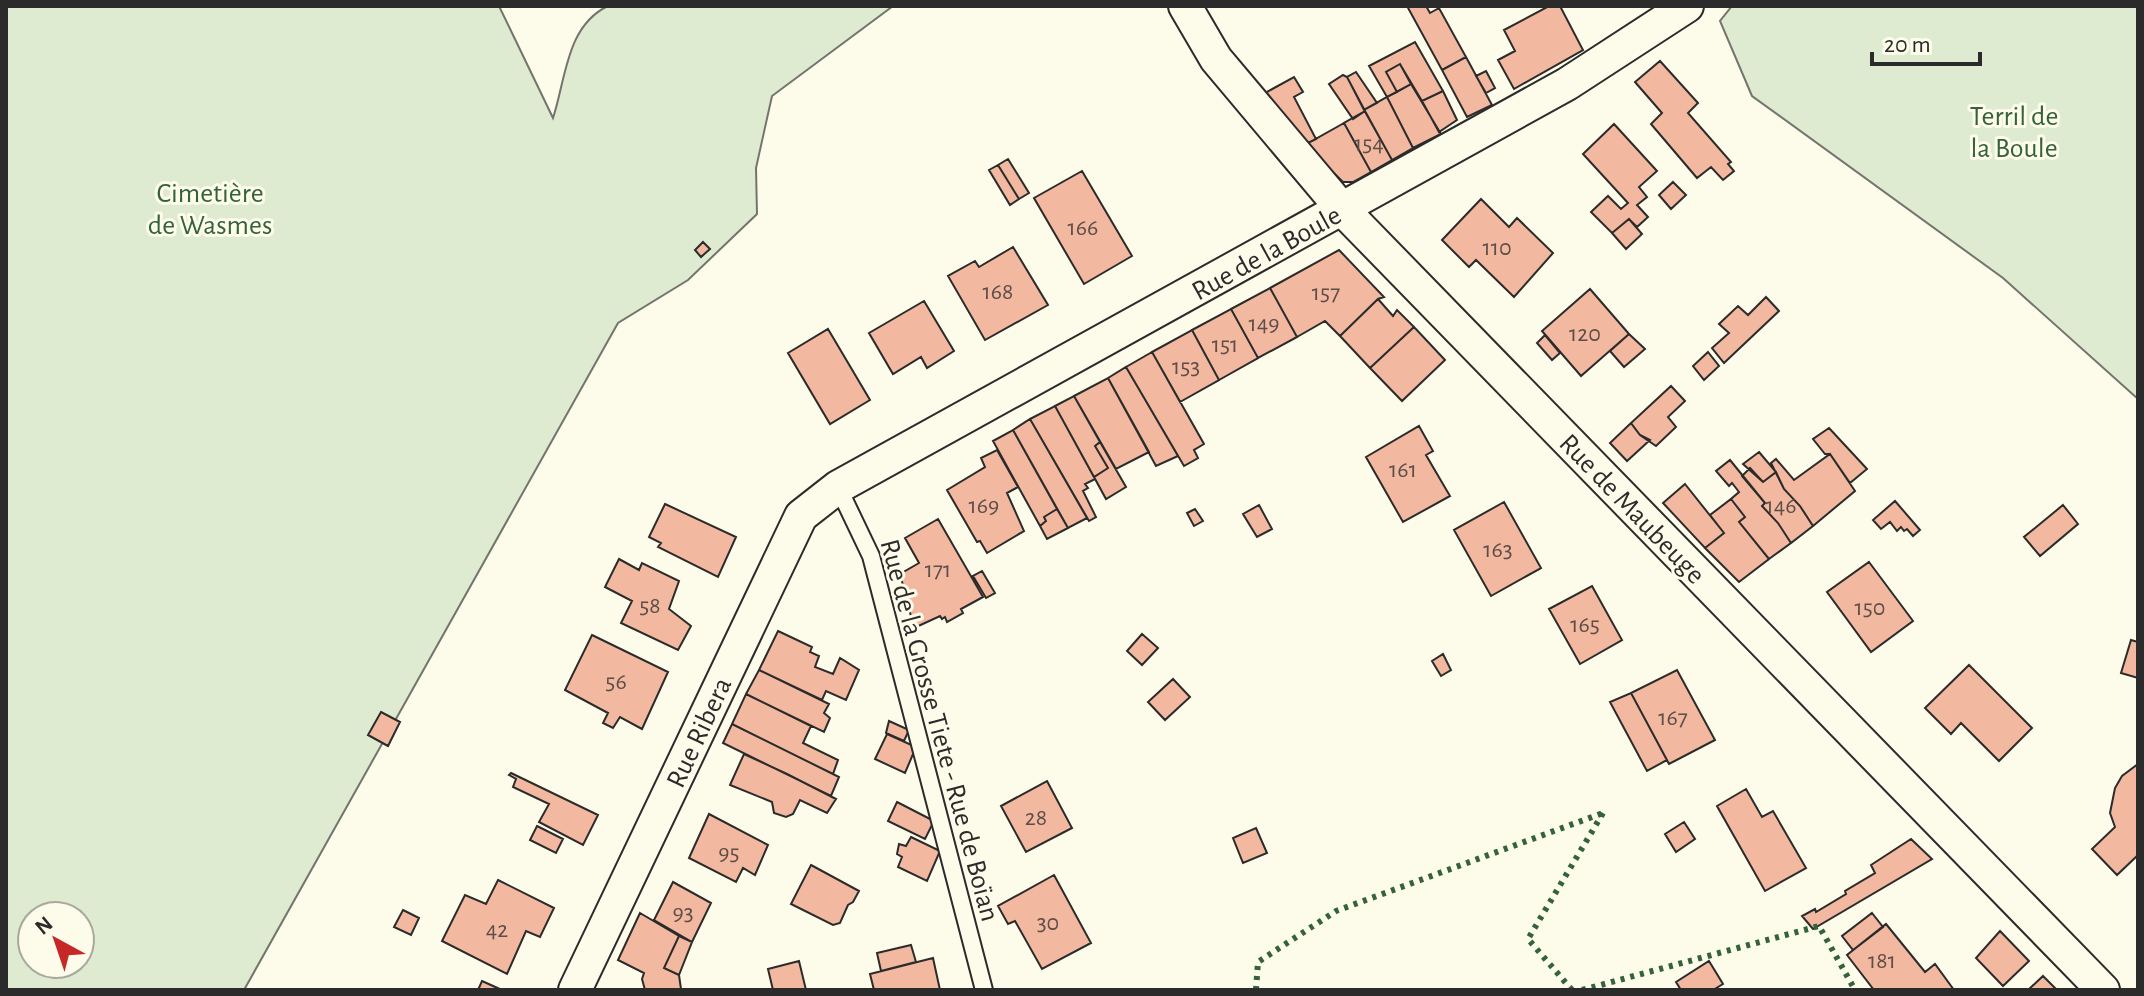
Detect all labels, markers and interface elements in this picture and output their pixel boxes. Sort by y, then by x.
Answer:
scale bar [1872,16,1980,66]
text: 20 m [1884,33,1931,57]
park label: Terril de la Boule [1970,103,2058,163]
house number: 154 [1354,132,1384,156]
park label: Cimetière de Wasmes [148,180,272,240]
street label: Rue de la Boule [1188,201,1346,306]
house number: 166 [1068,216,1098,240]
house number: 110 [1482,236,1512,260]
house number: 168 [983,280,1013,304]
house number: 157 [1312,281,1340,305]
house number: 149 [1248,312,1280,336]
house number: 120 [1569,322,1601,346]
house number: 151 [1212,333,1238,357]
house number: 153 [1172,355,1200,379]
street label: Rue de Maubeuge [1553,429,1710,590]
house number: 161 [1389,458,1417,482]
house number: 169 [969,494,999,518]
house number: 146 [1765,494,1797,518]
street label: Rue de la Grosse Tiete - Rue de Boïan [875,536,1004,925]
house number: 163 [1483,538,1513,562]
house number: 171 [925,558,951,582]
house number: 58 [639,594,661,618]
house number: 150 [1855,596,1885,620]
house number: 165 [1570,613,1600,637]
house number: 56 [605,670,627,694]
street label: Rue Ribera [662,673,737,792]
house number: 167 [1658,706,1688,730]
house number: 28 [1025,806,1047,830]
house number: 95 [718,841,740,865]
north arrow [16,900,96,980]
house number: 93 [672,901,694,925]
house number: 30 [1037,911,1059,935]
text: N [31,912,57,939]
house number: 42 [486,918,508,942]
house number: 181 [1868,949,1896,973]

